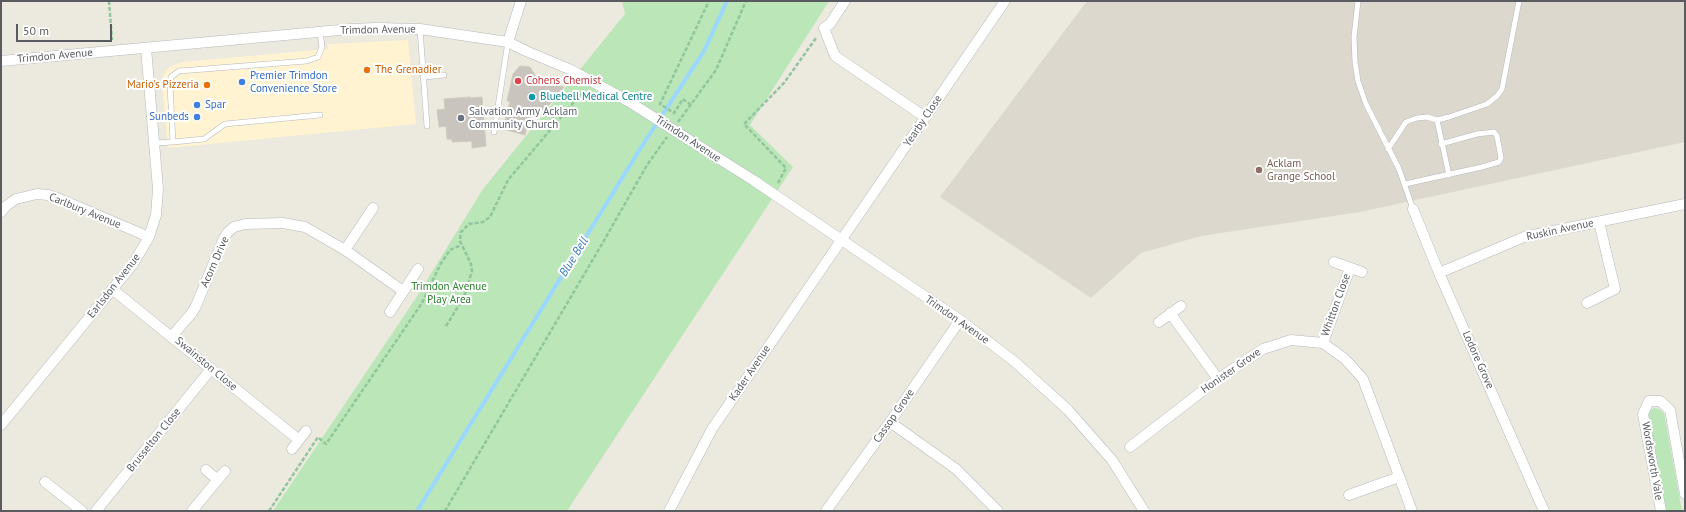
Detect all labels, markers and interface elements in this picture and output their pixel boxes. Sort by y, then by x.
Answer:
scale bar [18,16,114,42]
text: 50 m [23,23,49,38]
street label: Trimdon Avenue [340,23,416,37]
street label: Trimdon Avenue [17,46,93,66]
place label: The Grenadier [375,63,441,77]
marker: The Grenadier [362,65,372,75]
place label: Premier Trimdon Convenience Store [250,69,337,95]
place label: Cohens Chemist [526,74,601,88]
marker: Cohens Chemist [513,76,523,86]
marker: Premier Trimdon Convenience Store [237,77,247,87]
place label: Mario's Pizzeria [127,78,199,92]
marker: Mario's Pizzeria [202,80,212,90]
place label: Bluebell Medical Centre [540,90,652,104]
marker: Bluebell Medical Centre [527,92,537,102]
street label: Yearby Close [901,93,945,149]
place label: Spar [205,98,226,112]
marker: Spar [192,100,202,110]
place label: Salvation Army Acklam Community Church [469,105,577,131]
place label: Sunbeds [149,110,189,124]
marker: Sunbeds [192,112,202,122]
marker: Salvation Army Acklam Community Church [456,113,466,123]
street label: Trimdon Avenue [653,113,723,165]
place label: Acklam Grange School [1267,157,1335,183]
marker: Acklam Grange School [1254,165,1264,175]
street label: Carlbury Avenue [47,191,123,231]
street label: Ruskin Avenue [1525,216,1595,244]
street label: Acorn Drive [198,235,232,289]
water label: Blue Bell [556,235,592,279]
street label: Earlsdon Avenue [85,251,143,321]
street label: Whitton Close [1319,272,1353,338]
park label: Trimdon Avenue Play Area [411,280,487,306]
street label: Trimdon Avenue [922,293,992,347]
street label: Lodore Grove [1459,329,1497,391]
street label: Swainston Close [172,334,240,394]
street label: Kader Avenue [727,343,773,403]
street label: Honister Grove [1199,346,1263,396]
street label: Cassop Grove [871,387,917,445]
street label: Brusselton Close [124,405,184,475]
street label: Wordsworth Vale [1639,421,1665,501]

